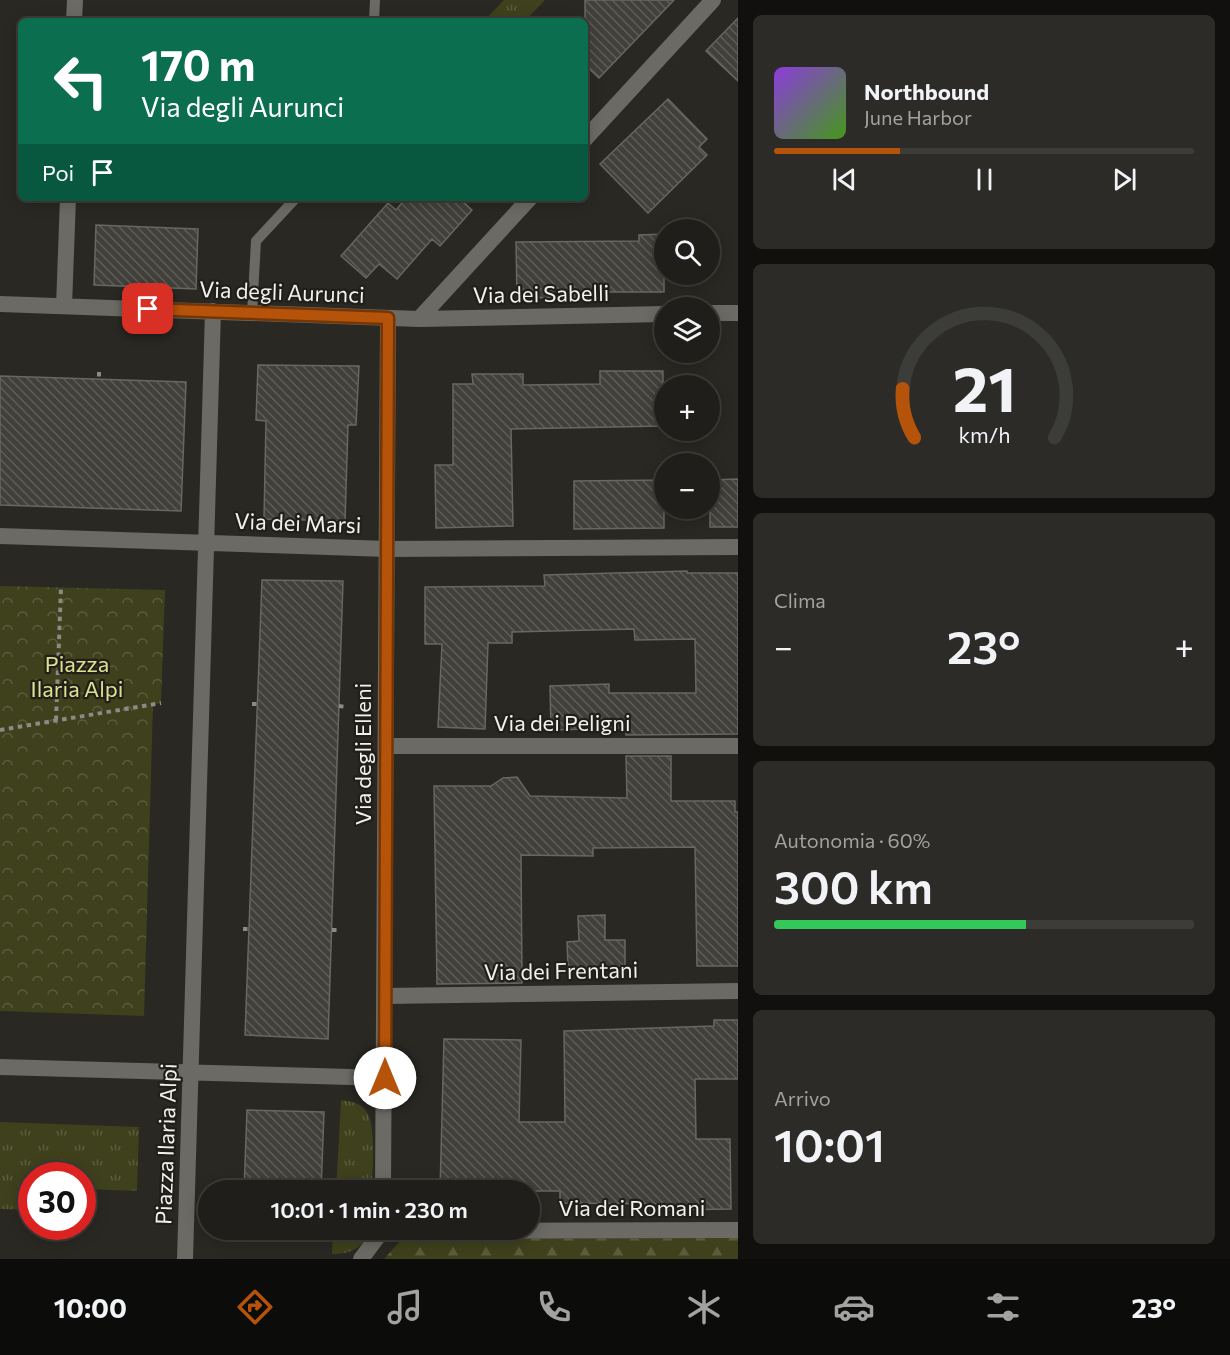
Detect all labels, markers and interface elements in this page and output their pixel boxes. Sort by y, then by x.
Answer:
text: 170 m [141,38,255,90]
icon: left [42,42,120,120]
text: Northbound [864,78,989,105]
text: Via degli Aurunci [141,90,344,123]
text: June Harbor [864,105,972,129]
icon: arrive [86,156,119,189]
text: Poi [42,159,74,186]
icon: previous [828,163,861,196]
icon: pause [968,163,1001,196]
icon: next [1108,163,1141,196]
map controls [654,219,720,519]
button: search [654,219,720,285]
street label: Via degli Aurunci [199,275,365,308]
street label: Via dei Sabelli [473,279,609,308]
pin [122,283,173,334]
icon: arrive [131,292,164,325]
button: layers [654,297,720,363]
text: 21 [952,349,1016,425]
button: + [654,375,720,441]
text: km/h [958,421,1010,447]
button: − [654,453,720,519]
street label: Via dei Marsi [234,507,362,538]
text: Clima [774,588,826,612]
text: 23° [947,618,1020,673]
text: − [774,625,793,666]
text: + [1175,625,1194,666]
park label: Piazza Ilaria Alpi [31,650,123,702]
street label: Via degli Elleni [349,683,376,825]
street label: Via dei Peligni [493,709,631,736]
text: Autonomia · 60% [774,828,930,852]
text: 300 km [774,858,933,913]
street label: Via dei Frentani [484,956,638,985]
position arrow [353,1046,417,1110]
street label: Piazza Ilaria Alpi [149,1063,182,1225]
text: Arrivo [774,1086,831,1110]
text: 10:01 [774,1116,885,1171]
speed limit sign: 30 [18,1162,96,1240]
street label: Via dei Romani [559,1194,705,1221]
text: 10:01 · 1 min · 230 m [270,1196,468,1223]
icon: directions [234,1286,276,1328]
icon: music [384,1286,426,1328]
icon: phone [533,1286,575,1328]
icon: climate [683,1286,725,1328]
icon: car [833,1286,875,1328]
icon: filters [982,1286,1024,1328]
text: 10:00 [54,1291,127,1324]
text: 23° [1132,1291,1176,1324]

